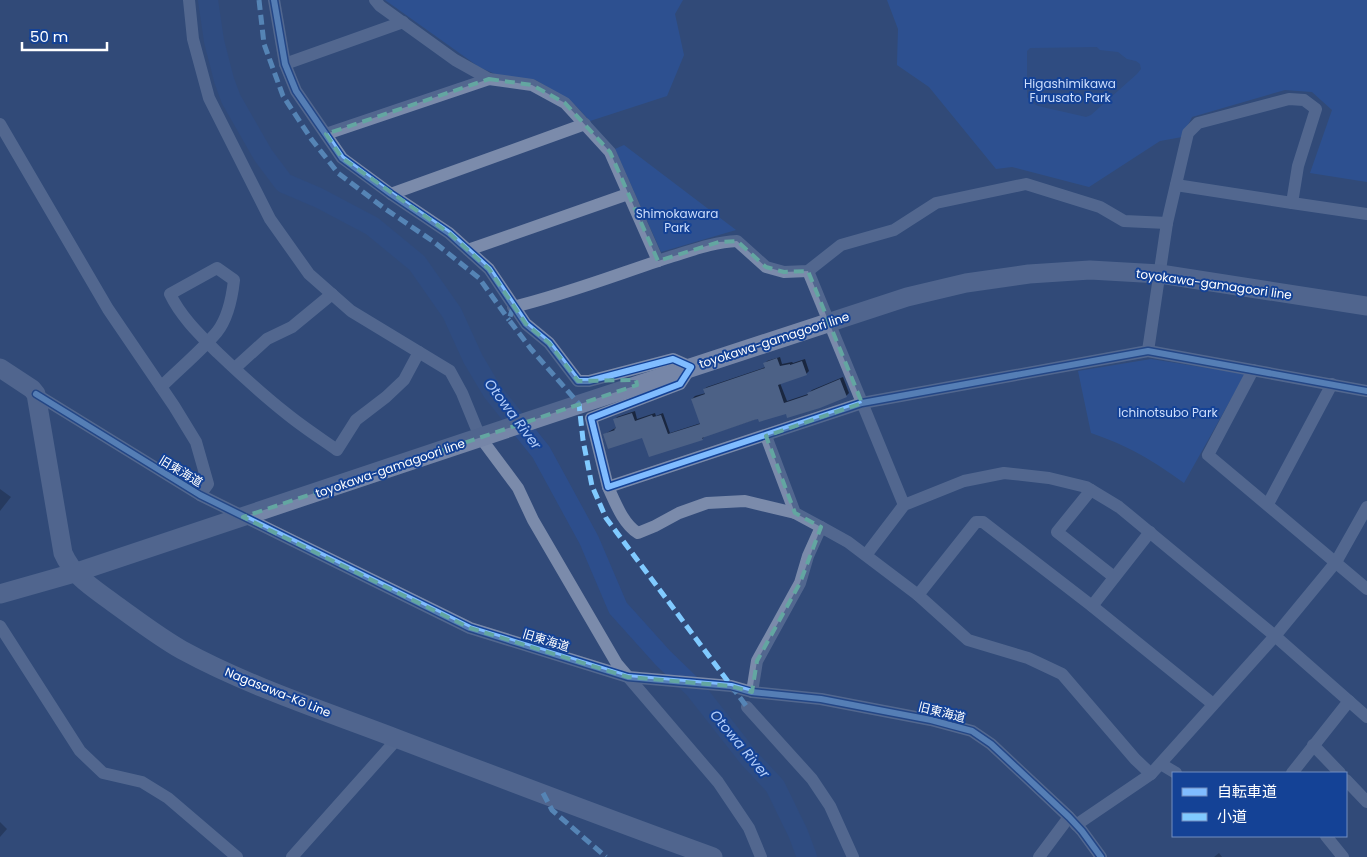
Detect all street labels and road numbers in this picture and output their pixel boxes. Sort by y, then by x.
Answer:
street label: toyokawa-gamagoori line [1135,265,1293,303]
street label: toyokawa-gamagoori line [697,308,851,372]
street label: toyokawa-gamagoori line [313,434,467,502]
street label: 旧東海道 [156,451,206,491]
street label: 旧東海道 [521,625,571,655]
street label: Nagasawa-Kō Line [222,663,334,721]
street label: 旧東海道 [917,698,967,726]

